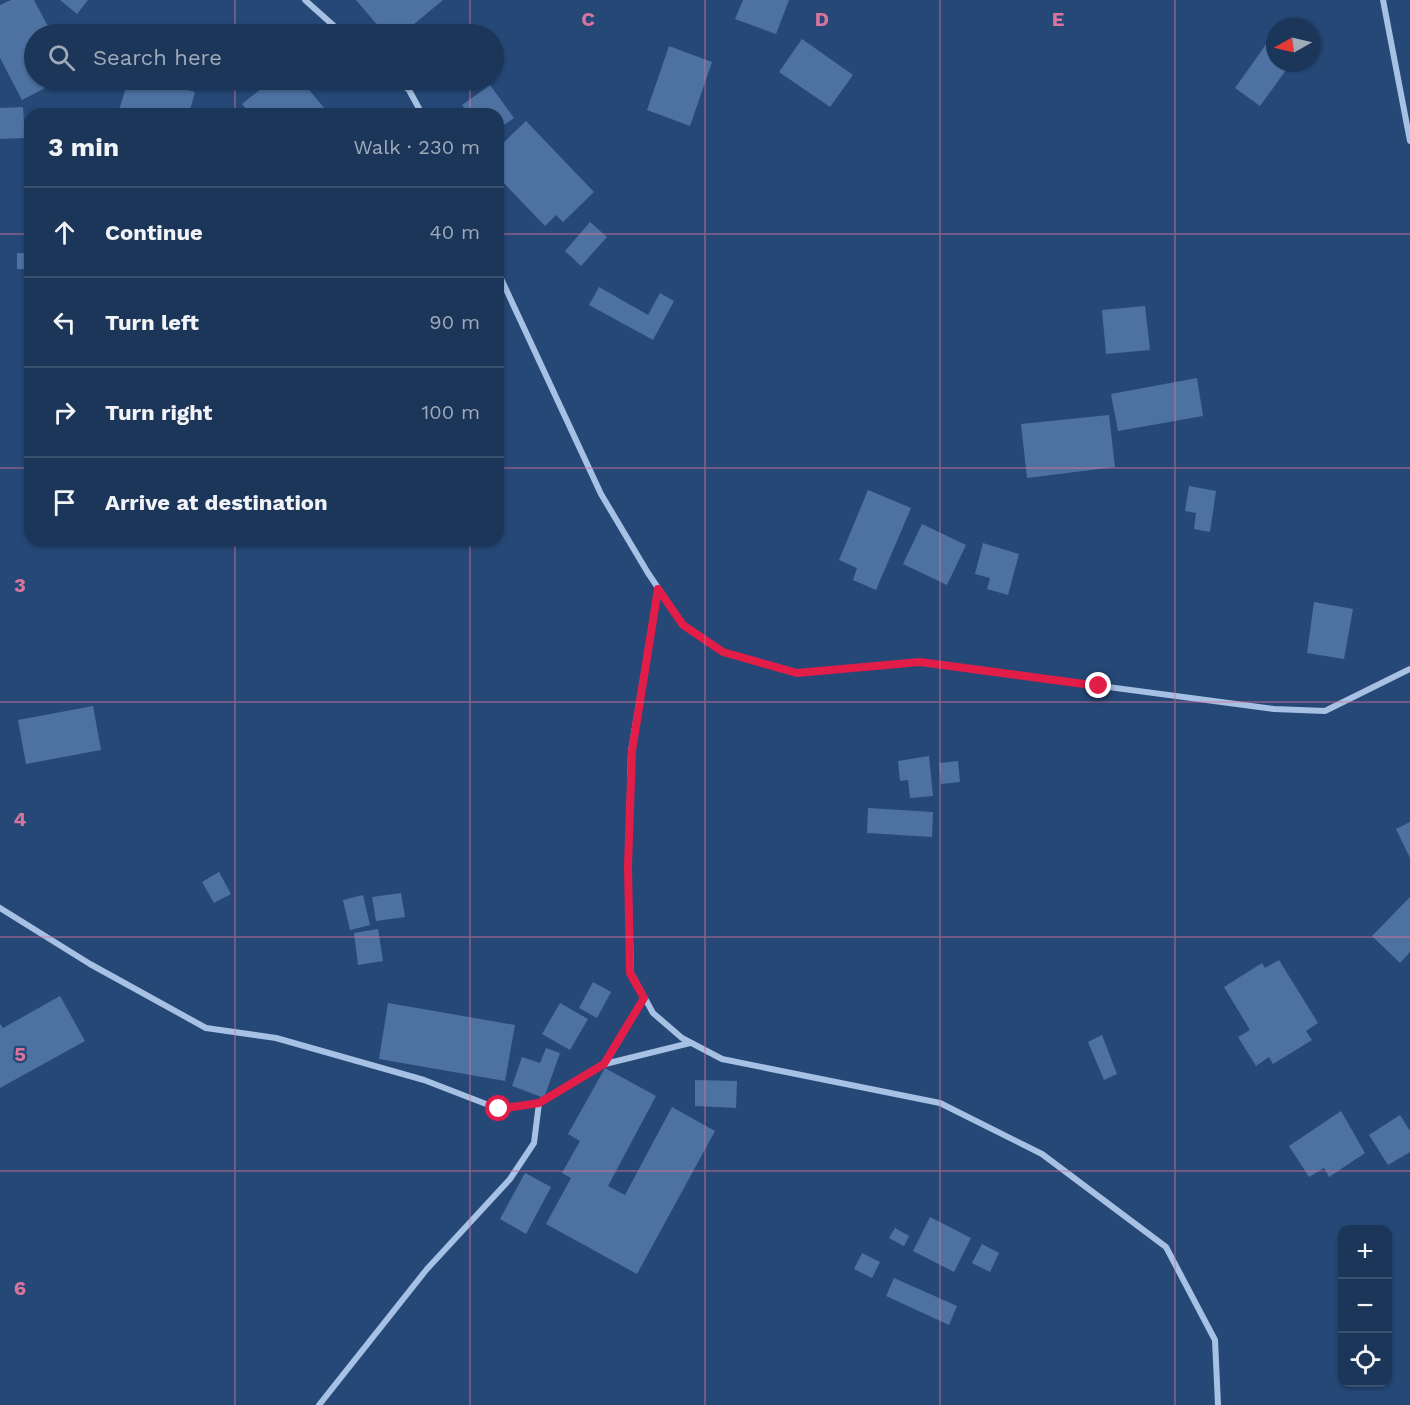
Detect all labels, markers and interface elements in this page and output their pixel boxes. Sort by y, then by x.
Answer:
text: C [581,7,595,31]
text: D [815,7,829,31]
text: E [1052,7,1064,31]
north arrow [1266,18,1320,72]
search box [24,24,504,90]
icon: search [45,41,78,74]
text: Search here [93,45,222,70]
text: 3 min [48,132,119,162]
text: Walk · 230 m [353,135,480,159]
icon: ahead [48,216,81,249]
text: Continue [105,220,203,245]
text: 40 m [429,220,480,244]
icon: left [48,306,81,339]
text: Turn left [105,310,199,335]
text: 90 m [429,310,480,334]
icon: right [48,396,81,429]
text: Turn right [105,400,212,425]
text: 100 m [421,400,480,424]
icon: arrive [48,486,81,519]
text: Arrive at destination [105,490,328,515]
text: 3 [14,573,26,597]
route end [1085,672,1111,698]
text: 4 [14,807,27,831]
text: 5 [14,1042,26,1066]
route start [485,1095,511,1121]
map controls [1338,1225,1392,1387]
button: + [1338,1225,1392,1279]
text: 6 [14,1276,26,1300]
button: − [1338,1279,1392,1333]
button: locate [1338,1333,1392,1387]

